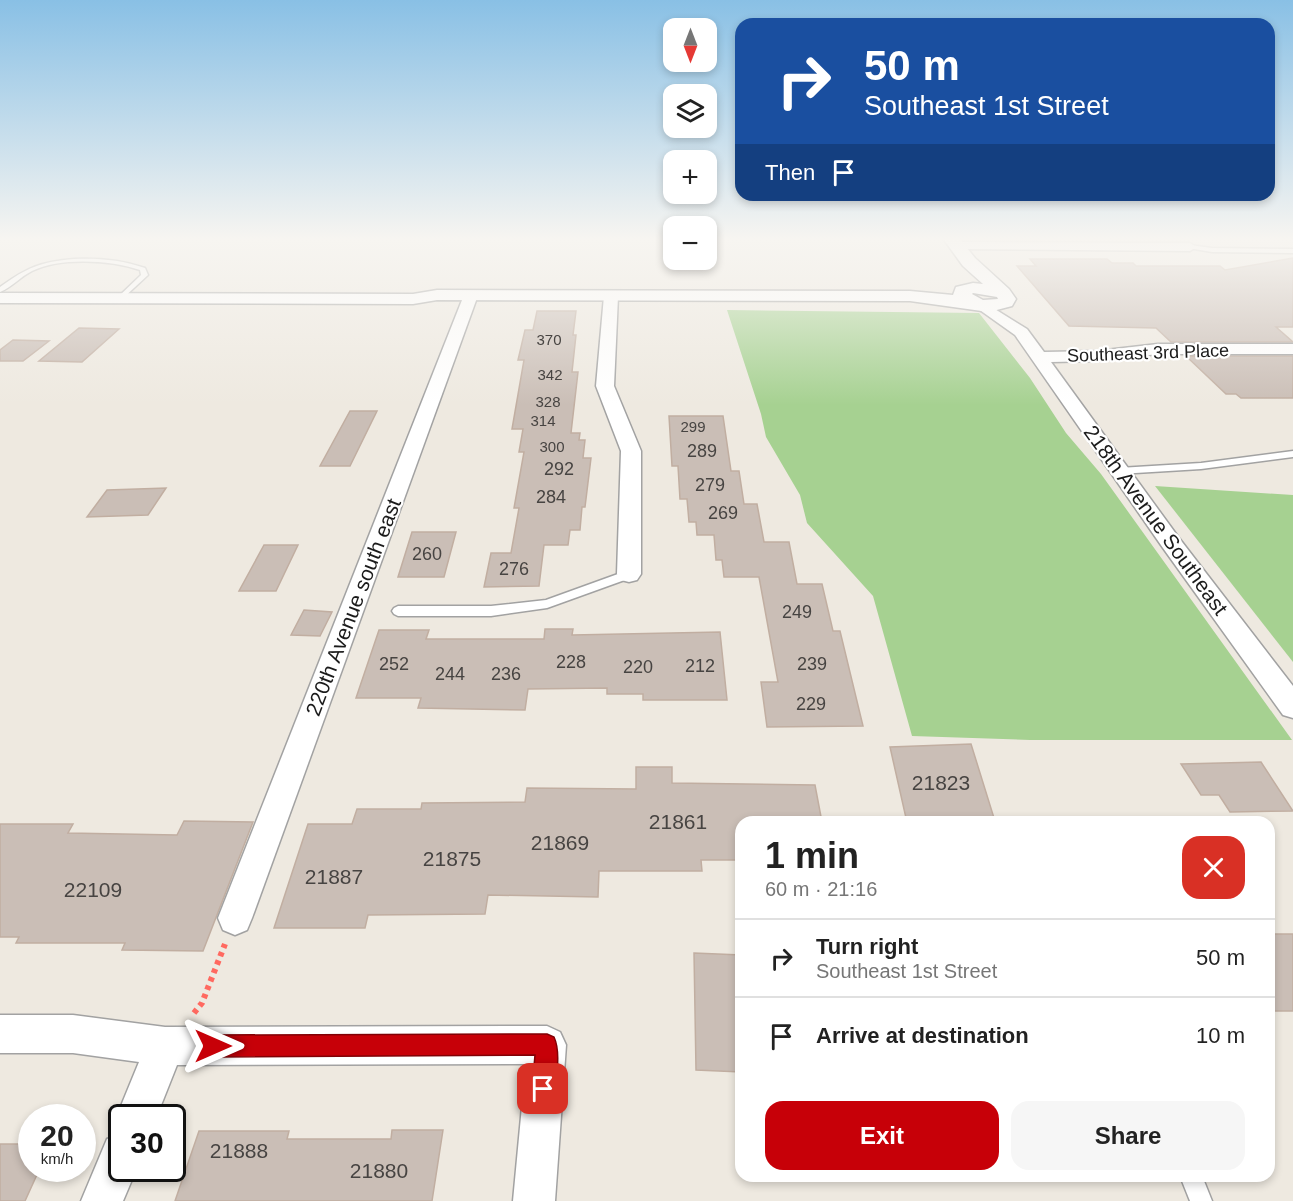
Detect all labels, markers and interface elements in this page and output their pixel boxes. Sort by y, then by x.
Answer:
north arrow [663,18,717,72]
map controls [663,18,717,270]
icon: right [765,42,843,120]
text: 50 m [864,42,960,89]
button: layers [663,84,717,138]
text: Southeast 1st Street [864,91,1109,121]
button: + [663,150,717,204]
icon: arrive [827,156,860,189]
text: Then [765,160,815,185]
button: − [663,216,717,270]
house number: 370 [536,331,562,348]
street label: Southeast 3rd Place [1067,340,1229,366]
house number: 342 [537,366,563,383]
house number: 328 [535,393,561,410]
house number: 314 [530,412,556,429]
house number: 299 [680,418,706,435]
street label: 218th Avenue Southeast [1080,421,1233,619]
house number: 300 [539,438,565,455]
house number: 289 [687,441,717,461]
house number: 292 [544,459,574,479]
house number: 279 [695,475,725,495]
house number: 284 [536,487,566,507]
street label: 220th Avenue south east [301,495,405,719]
house number: 269 [708,503,738,523]
house number: 260 [412,544,442,564]
house number: 276 [499,559,529,579]
house number: 249 [782,602,812,622]
house number: 228 [556,652,586,672]
house number: 252 [379,654,409,674]
house number: 239 [797,654,827,674]
house number: 212 [685,656,715,676]
house number: 220 [623,657,653,677]
house number: 244 [435,664,465,684]
house number: 236 [491,664,521,684]
house number: 229 [796,694,826,714]
house number: 21823 [912,771,970,794]
house number: 21861 [649,810,707,833]
house number: 21869 [531,831,589,854]
text: 1 min [765,835,859,876]
button: close [1182,836,1245,899]
house number: 21875 [423,847,481,870]
house number: 21887 [305,865,363,888]
house number: 22109 [64,878,122,901]
text: 60 m · 21:16 [765,878,877,900]
text: Turn right [816,934,918,959]
icon: right [765,942,798,975]
text: 50 m [1196,945,1245,970]
text: Southeast 1st Street [816,960,997,982]
position arrow [181,1014,245,1078]
icon: arrive [765,1020,798,1053]
text: Arrive at destination [816,1023,1029,1048]
text: 10 m [1196,1023,1245,1048]
pin [517,1063,568,1114]
icon: arrive [526,1072,559,1105]
button: Exit [765,1101,999,1170]
button: Share [1011,1101,1245,1170]
speed limit sign: 30 [108,1104,186,1182]
text: 20 [40,1119,74,1152]
house number: 21888 [210,1139,268,1162]
text: km/h [41,1150,73,1167]
house number: 21880 [350,1159,408,1182]

